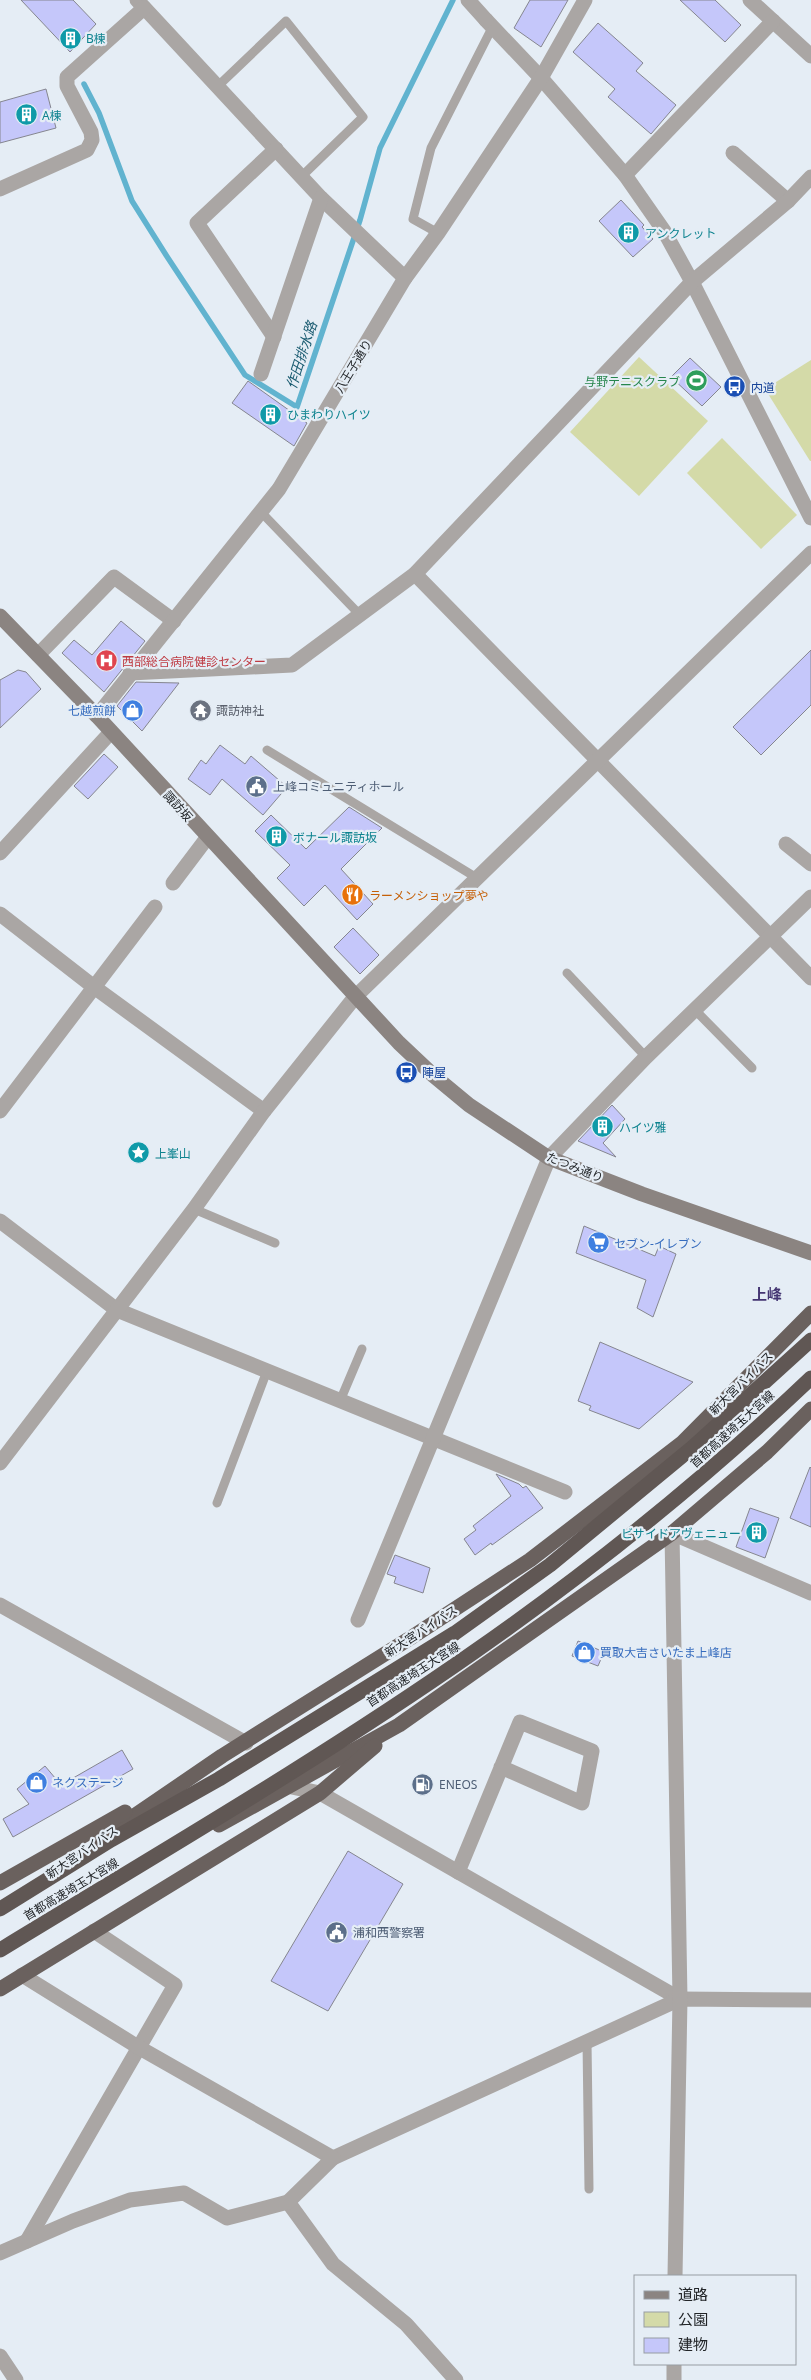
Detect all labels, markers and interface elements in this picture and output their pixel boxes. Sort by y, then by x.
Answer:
building icon: B棟 [58,26,82,50]
place label: B棟 [86,30,106,47]
building icon: A棟 [14,103,38,127]
place label: A棟 [42,107,62,124]
building icon: アンクレット [617,221,641,245]
place label: アンクレット [645,225,717,242]
water label: 作田排水路 [281,318,321,391]
street label: 八王子通り [330,336,376,396]
sports icon: 与野テニスクラブ [684,369,708,393]
place label: 与野テニスクラブ [584,373,680,390]
bus stop icon: 内道 [723,375,747,399]
place label: 内道 [751,379,775,396]
building icon: ひまわりハイツ [259,402,283,426]
place label: ひまわりハイツ [287,406,371,423]
hospital icon: 西部総合病院健診センター [94,649,118,673]
place label: 西部総合病院健診センター [122,653,266,670]
shop icon: 七越煎餅 [120,698,144,722]
temple icon: 諏訪神社 [188,698,212,722]
place label: 七越煎餅 [68,702,116,719]
place label: 諏訪神社 [216,702,264,719]
public building icon: 上峰コミュニティホール [245,774,269,798]
place label: 上峰コミュニティホール [273,778,404,795]
street label: 諏訪坂 [160,787,196,825]
building icon: ボナール諏訪坂 [265,825,289,849]
place label: ボナール諏訪坂 [293,829,377,846]
restaurant icon: ラーメンショップ夢や [341,883,365,907]
place label: ラーメンショップ夢や [369,887,489,904]
bus stop icon: 陣屋 [394,1060,418,1084]
place label: 陣屋 [422,1064,446,1081]
building icon: ハイツ雅 [591,1115,615,1139]
place label: ハイツ雅 [619,1119,667,1136]
place icon: 上峯山 [127,1141,151,1165]
place label: 上峯山 [155,1145,191,1162]
street label: たつみ通り [544,1148,606,1186]
supermarket icon: セブン-イレブン [586,1231,610,1255]
place label: セブン-イレブン [614,1235,702,1252]
district label: 上峰 [752,1284,782,1304]
street label: 新大宮バイパス [705,1347,777,1419]
street label: 首都高速埼玉大宮線 [686,1387,778,1471]
building icon: ビサイドアヴェニュー [745,1521,769,1545]
place label: ビサイドアヴェニュー [621,1525,741,1542]
street label: 新大宮バイパス [381,1601,461,1661]
street label: 首都高速埼玉大宮線 [363,1637,463,1711]
shop icon: 買取大吉さいたま上峰店 [572,1640,596,1664]
place label: 買取大吉さいたま上峰店 [600,1644,732,1661]
shop icon: ネクステージ [24,1770,48,1794]
fuel station icon: ENEOS [411,1772,435,1796]
place label: ネクステージ [52,1774,123,1791]
place label: ENEOS [439,1776,478,1793]
street label: 新大宮バイパス [43,1822,121,1882]
street label: 首都高速埼玉大宮線 [20,1854,122,1924]
public building icon: 浦和西警察署 [325,1920,349,1944]
place label: 浦和西警察署 [353,1924,425,1941]
legend [634,2275,796,2365]
text: 道路 [678,2284,708,2304]
text: 公園 [678,2309,708,2329]
text: 建物 [678,2334,708,2354]

